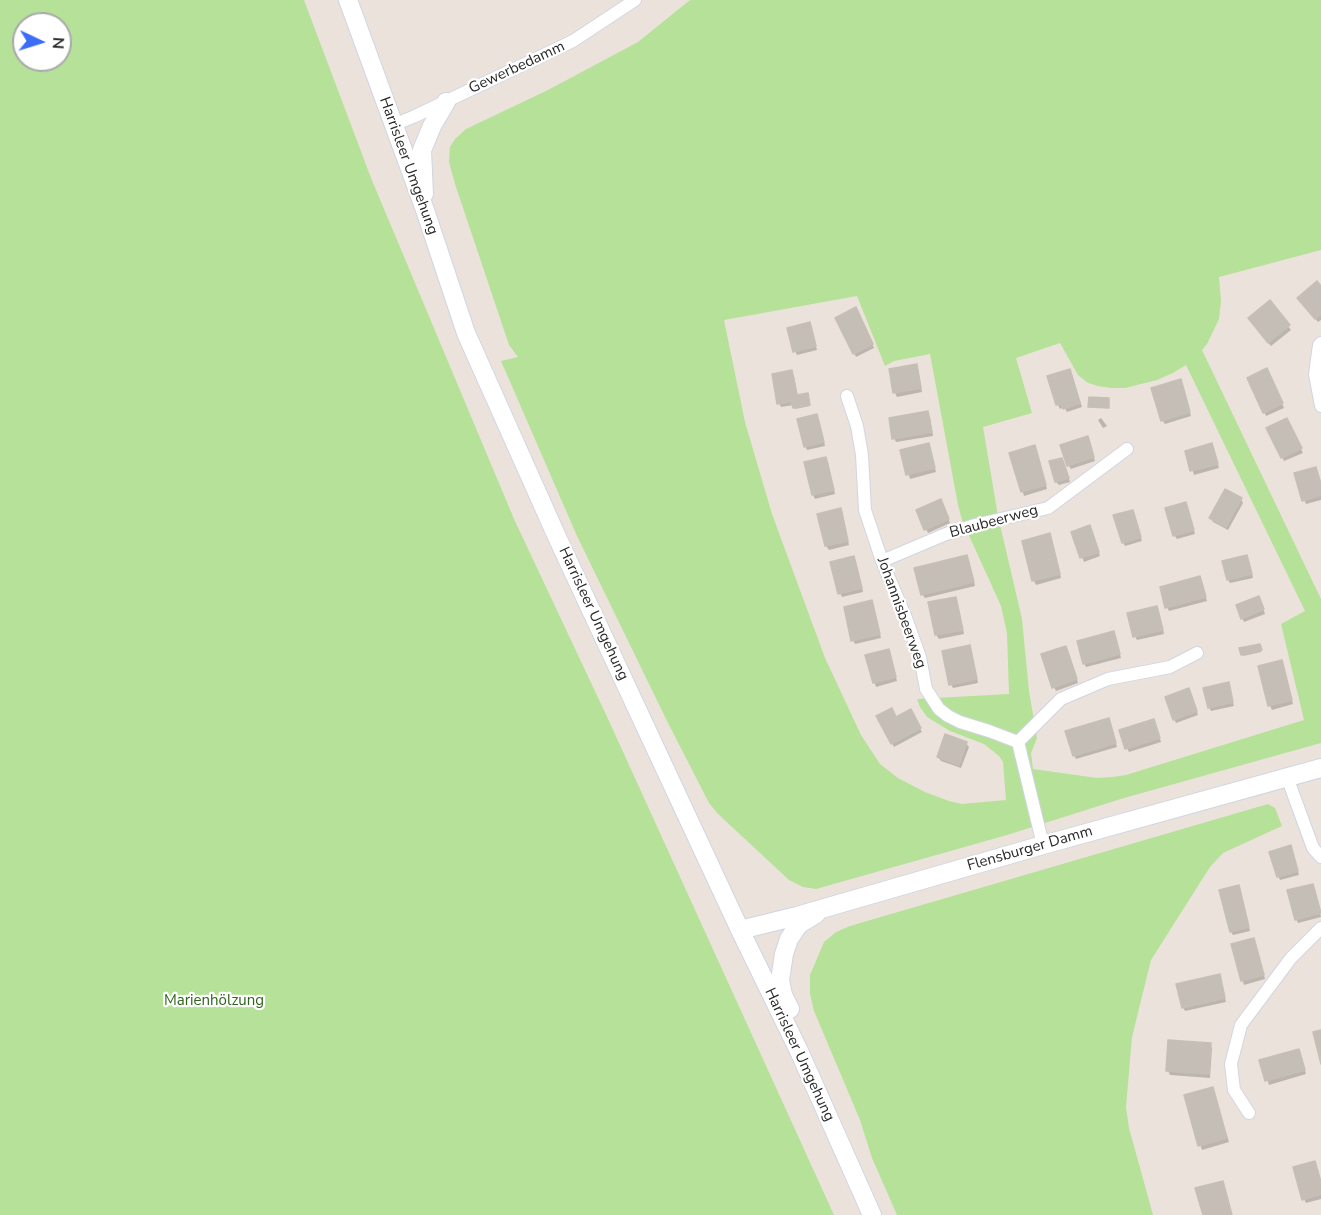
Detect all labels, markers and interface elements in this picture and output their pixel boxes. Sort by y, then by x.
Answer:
north arrow [12,12,72,72]
text: N [47,36,69,50]
street label: Gewerbedamm [466,38,568,98]
street label: Harrisleer Umgehung [375,95,441,237]
street label: Blaubeerweg [948,502,1040,542]
street label: Harrisleer Umgehung [554,544,632,684]
street label: Johannisbeerweg [872,555,930,671]
street label: Flensburger Damm [965,823,1095,875]
street label: Harrisleer Umgehung [760,985,838,1125]
park label: Marienhölzung [164,992,264,1010]

